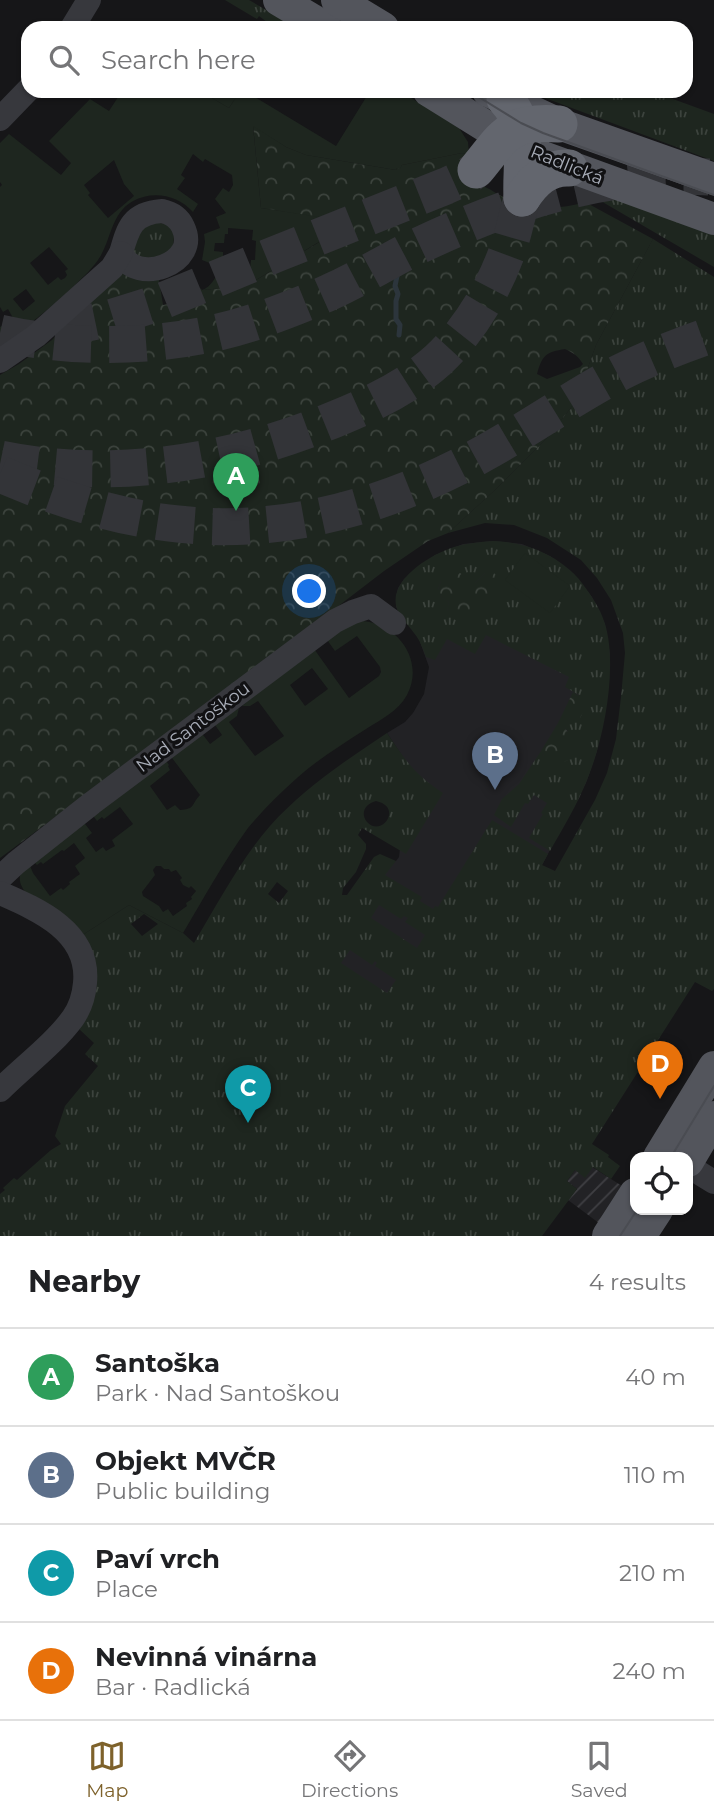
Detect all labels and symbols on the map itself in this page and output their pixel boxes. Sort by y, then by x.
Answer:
street label: Radlická [527,140,607,190]
pin: A [213,453,259,511]
your location [292,574,326,608]
street label: Nad Santoškou [132,677,254,777]
pin: B [472,732,518,790]
pin: D [637,1041,683,1099]
pin: C [225,1065,271,1123]

